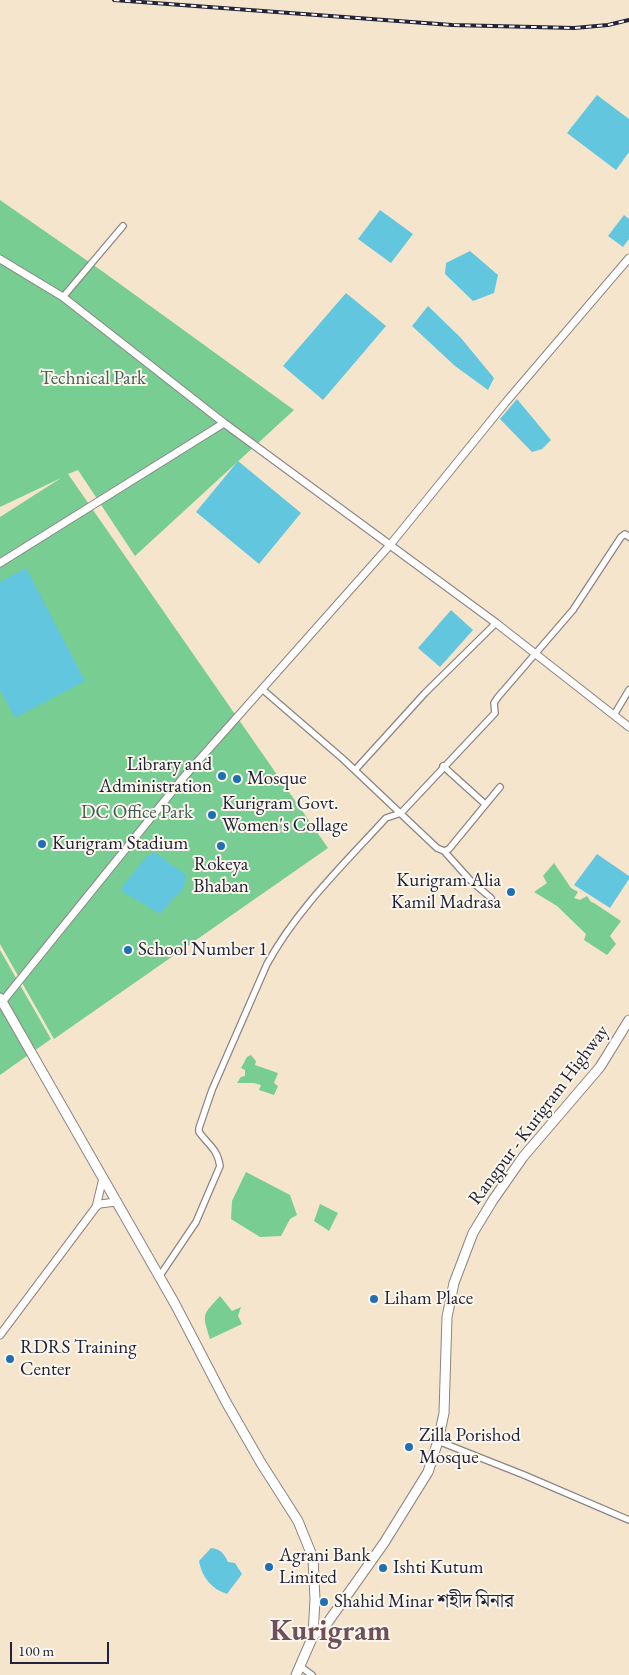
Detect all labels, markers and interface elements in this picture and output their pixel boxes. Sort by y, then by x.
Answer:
park label: Technical Park [40,368,146,390]
place label: Library and Administration [99,754,212,798]
place label: Mosque [247,768,307,790]
marker: Library and Administration [216,770,228,782]
marker: Mosque [231,773,243,785]
place label: Kurigram Govt. Women's Collage [222,793,348,837]
park label: DC Office Park [81,802,193,824]
marker: Kurigram Govt. Women's Collage [206,809,218,821]
place label: Kurigram Stadium [52,833,188,855]
marker: Kurigram Stadium [36,838,48,850]
marker: Rokeya Bhaban [215,840,227,852]
place label: Rokeya Bhaban [193,854,249,898]
place label: Kurigram Alia Kamil Madrasa [391,870,501,914]
marker: Kurigram Alia Kamil Madrasa [505,886,517,898]
place label: School Number 1 [138,939,268,961]
marker: School Number 1 [122,944,134,956]
street label: Rangpur - Kurigram Highway [464,1021,614,1209]
place label: Liham Place [384,1288,473,1310]
marker: Liham Place [368,1293,380,1305]
place label: RDRS Training Center [20,1337,136,1381]
marker: RDRS Training Center [4,1353,16,1365]
place label: Zilla Porishod Mosque [419,1425,520,1469]
marker: Zilla Porishod Mosque [403,1441,415,1453]
place label: Agrani Bank Limited [279,1545,371,1589]
place label: Ishti Kutum [393,1557,484,1579]
marker: Agrani Bank Limited [263,1561,275,1573]
marker: Ishti Kutum [377,1562,389,1574]
place label: Shahid Minar শহীদ মিনার [334,1591,514,1613]
marker: Shahid Minar শহীদ মিনার [318,1596,330,1608]
district label: Kurigram [270,1615,390,1649]
scale bar [12,1632,111,1664]
text: 100 m [18,1641,54,1660]

